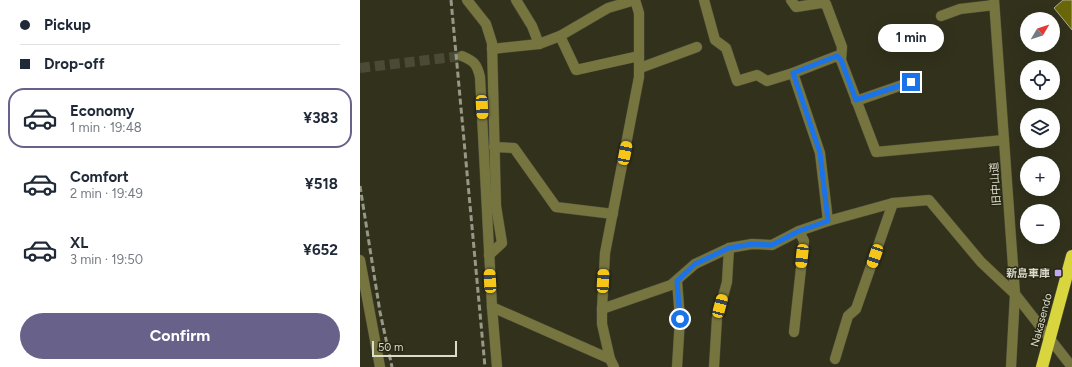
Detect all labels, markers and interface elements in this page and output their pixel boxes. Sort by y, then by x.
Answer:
north arrow [1020,12,1060,52]
map controls [1020,12,1060,244]
text: Pickup [44,16,91,34]
callout: 1 min [878,24,944,52]
text: 1 min [896,30,926,45]
text: Drop-off [44,55,105,73]
button: locate [1020,60,1060,100]
route end [902,73,920,91]
car [475,95,489,119]
icon: car [22,100,58,136]
text: Economy [70,102,135,120]
button: layers [1020,108,1060,148]
text: ¥383 [303,109,338,127]
text: 1 min · 19:48 [70,120,142,135]
car [617,140,633,166]
button: + [1020,156,1060,196]
street label: 旧中山道 [987,162,1004,206]
icon: car [22,166,58,202]
text: Comfort [70,168,129,186]
text: ¥518 [305,175,338,193]
text: 2 min · 19:49 [70,186,143,201]
button: − [1020,204,1060,244]
icon: car [22,232,58,268]
text: XL [70,234,88,252]
text: ¥652 [303,241,338,259]
car [795,243,809,269]
car [865,243,885,269]
text: 3 min · 19:50 [70,252,143,267]
place label: 新島車庫 [1006,267,1050,280]
marker: 新島車庫 [1053,268,1063,278]
car [483,269,497,293]
car [596,269,610,293]
street label: Nakasendo [1028,292,1055,348]
car [711,293,729,319]
route start [671,310,689,328]
button: Confirm [20,313,340,359]
scale bar [372,339,457,358]
text: 50 m [378,341,403,354]

